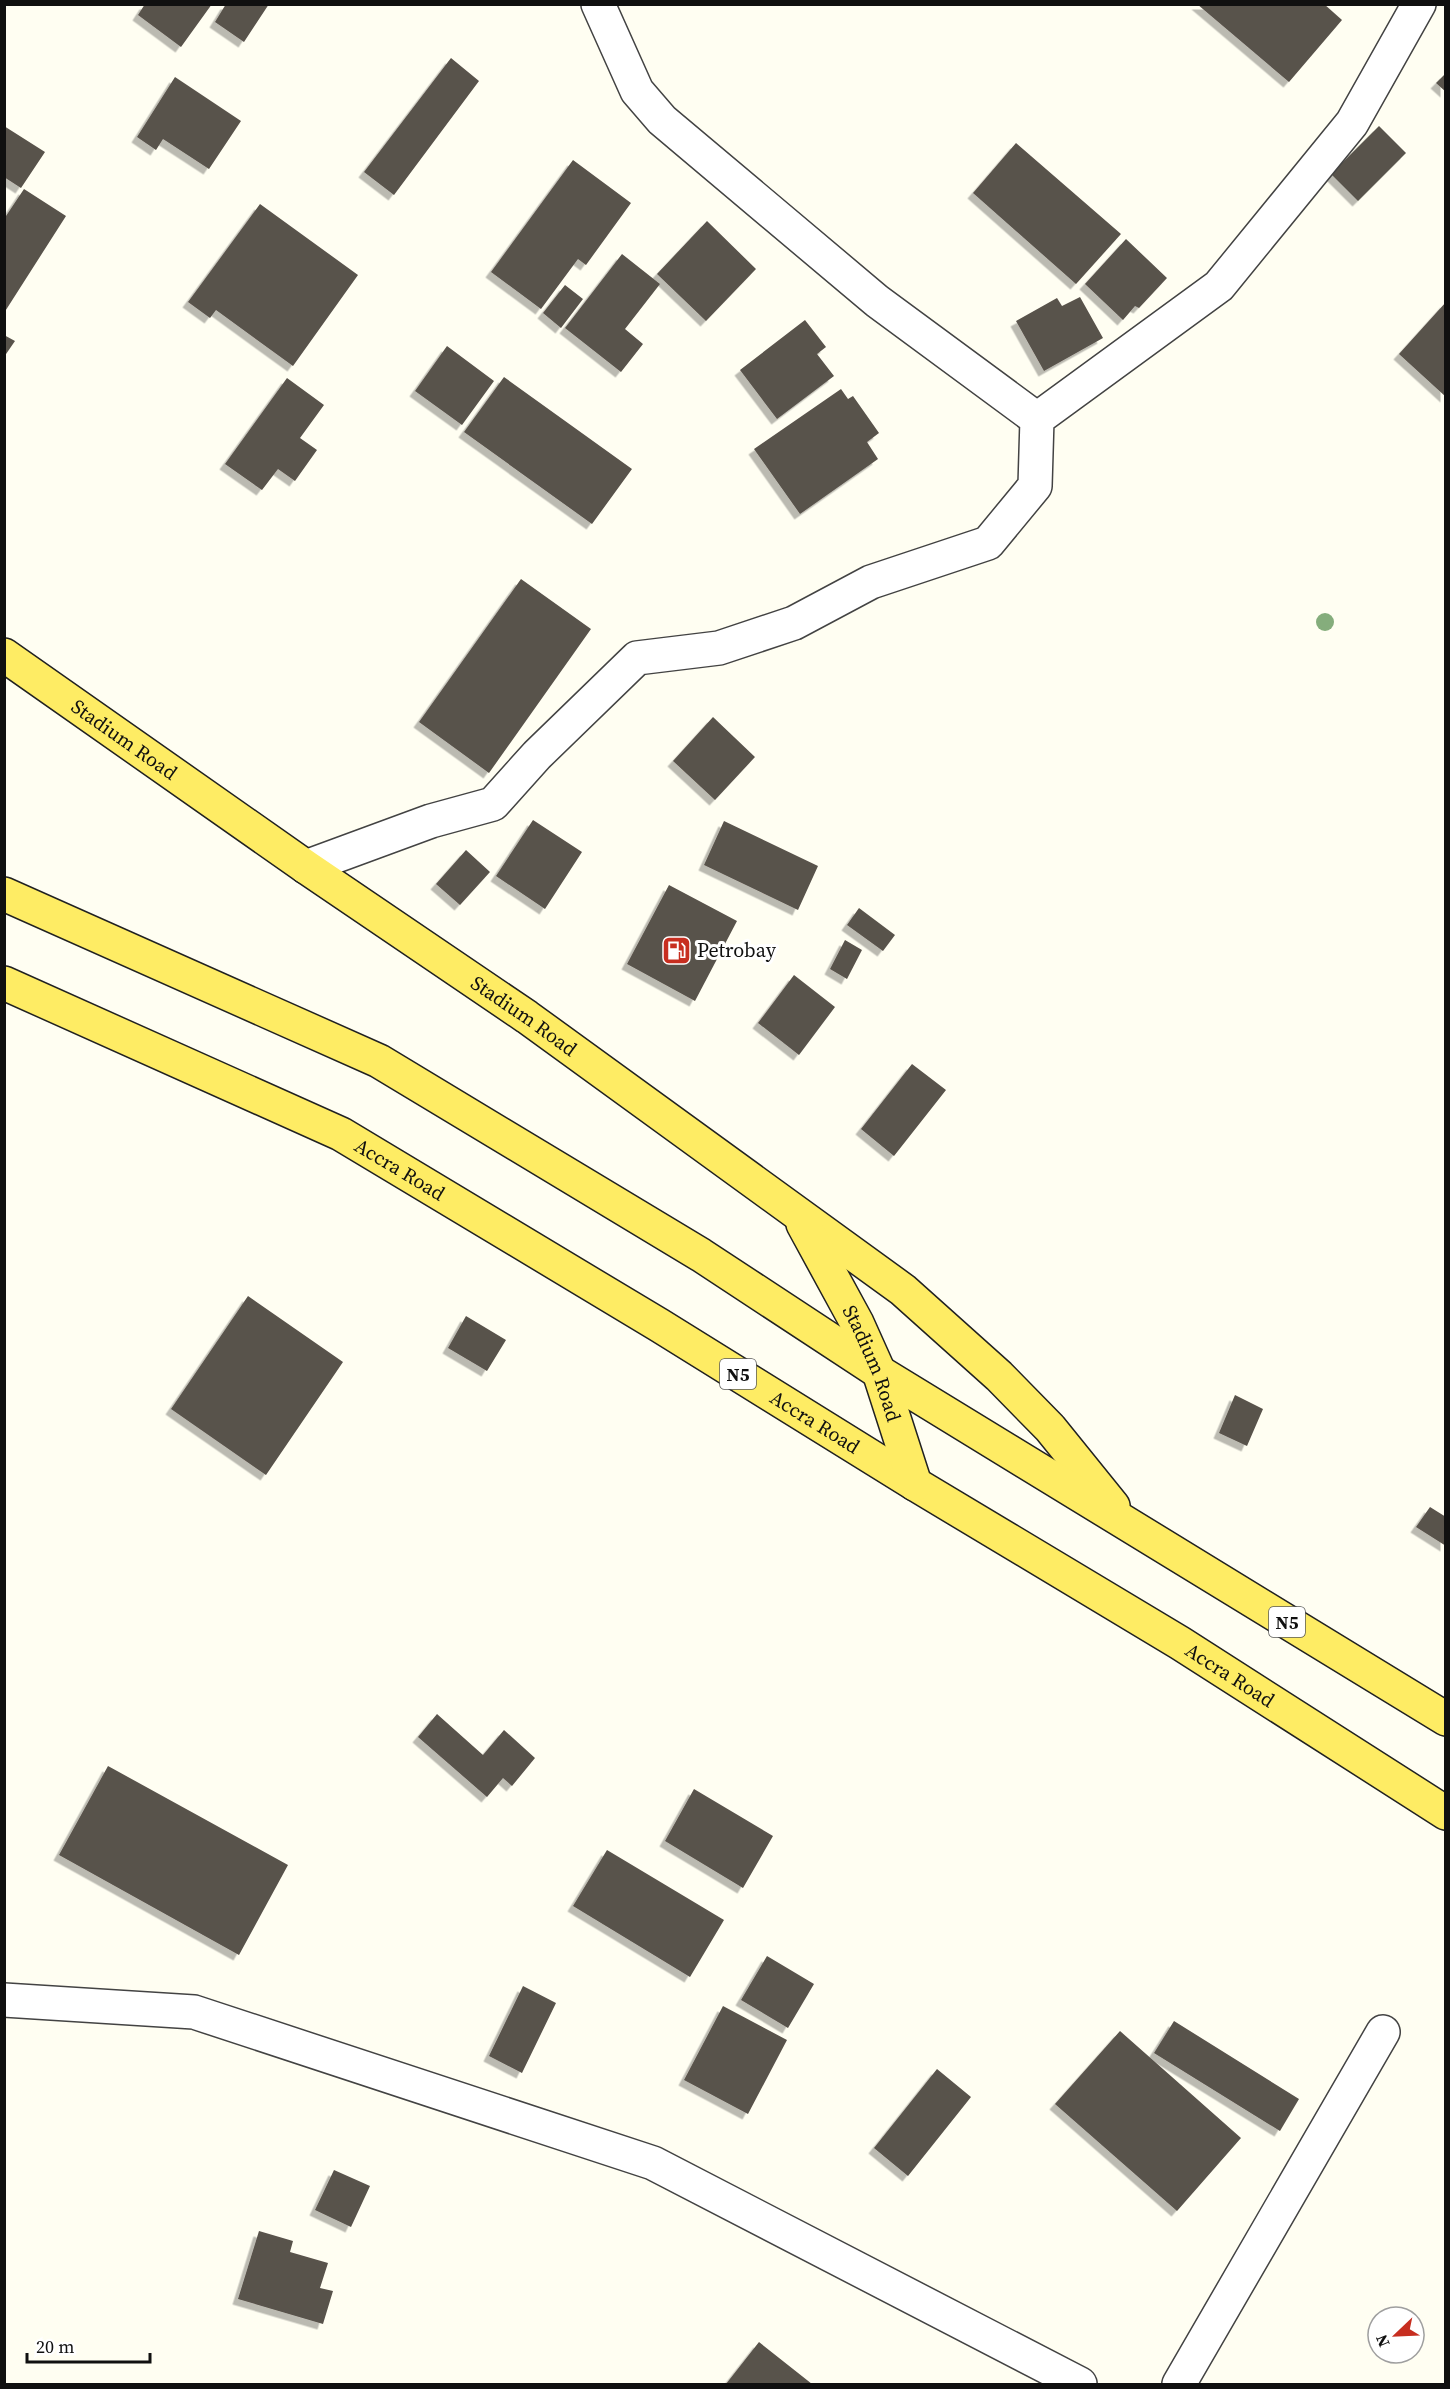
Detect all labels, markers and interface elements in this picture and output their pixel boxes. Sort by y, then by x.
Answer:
street label: Stadium Road [66,692,184,787]
fuel station icon: Petrobay [660,934,692,966]
place label: Petrobay [697,936,777,964]
street label: Stadium Road [465,969,583,1063]
street label: Accra Road [349,1131,451,1208]
street label: Stadium Road [836,1300,908,1426]
road number: N5 [720,1359,756,1389]
street label: Accra Road [765,1383,866,1461]
road number: N5 [1269,1607,1305,1637]
street label: Accra Road [1180,1636,1281,1714]
north arrow [1366,2305,1426,2365]
scale bar [27,2326,150,2364]
text: N [1370,2331,1395,2351]
text: 20 m [36,2334,74,2359]

